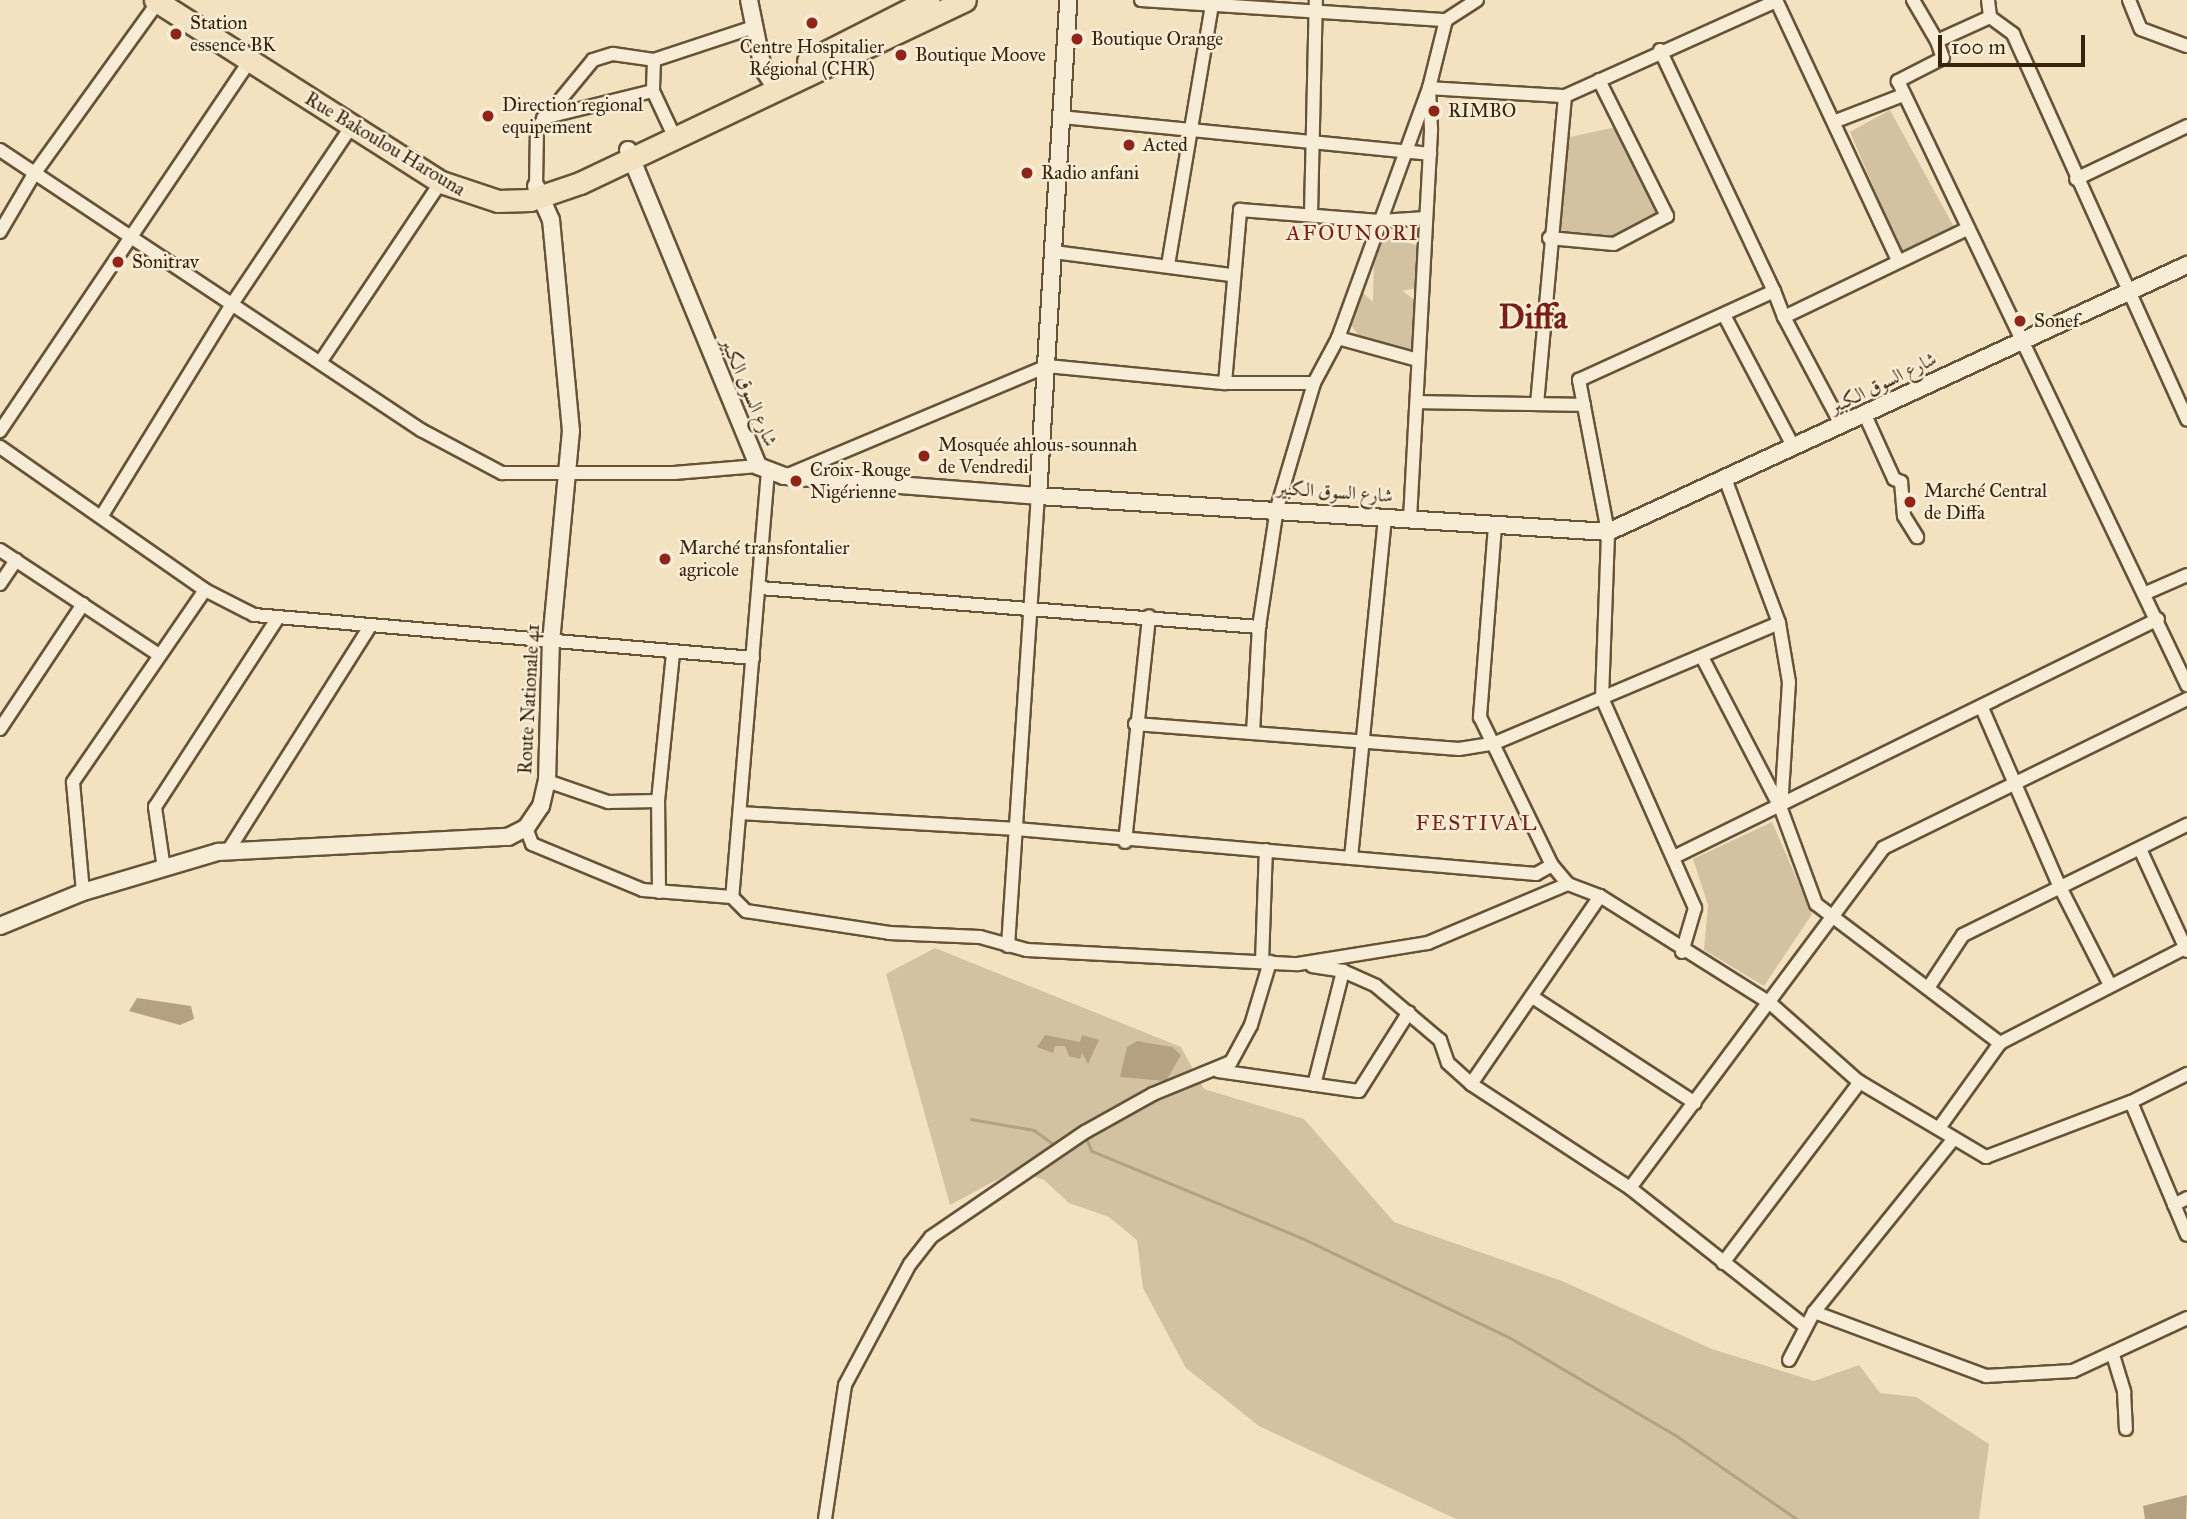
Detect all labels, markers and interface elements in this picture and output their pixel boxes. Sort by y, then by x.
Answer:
place label: Station essence BK [190,12,276,56]
marker: Centre Hospitalier Régional (CHR) [802,13,822,33]
scale bar [1942,21,2089,65]
marker: Station essence BK [168,26,184,42]
place label: Boutique Orange [1091,28,1223,50]
marker: Boutique Orange [1069,31,1085,47]
text: 100 m [1951,34,2006,60]
place label: Centre Hospitalier Régional (CHR) [740,36,884,80]
place label: Boutique Moove [915,44,1046,66]
marker: Boutique Moove [893,47,909,63]
street label: Rue Bakoulou Harouna [301,87,469,201]
place label: Direction regional equipement [502,94,643,138]
place label: RIMBO [1448,100,1516,122]
marker: RIMBO [1426,103,1442,119]
marker: Direction regional equipement [480,108,496,124]
place label: Acted [1143,134,1188,156]
marker: Acted [1121,137,1137,153]
place label: Radio anfani [1041,162,1139,184]
marker: Radio anfani [1019,165,1035,181]
district label: AFOUNORI [1287,220,1419,246]
place label: Sonitrav [132,251,199,273]
marker: Sonitrav [110,254,126,270]
district label: Diffa [1499,298,1567,338]
place label: Sonef [2034,310,2079,332]
marker: Sonef [2012,313,2028,329]
street label: شارع السوق الكبير [716,334,782,450]
street label: شارع السوق الكبير [1826,347,1940,419]
place label: Mosquée ahlous-sounnah de Vendredi [938,434,1137,478]
marker: Mosquée ahlous-sounnah de Vendredi [916,448,932,464]
place label: Croix-Rouge Nigérienne [810,459,911,503]
marker: Croix-Rouge Nigérienne [788,473,804,489]
street label: شارع السوق الكبير [1276,477,1394,507]
place label: Marché Central de Diffa [1924,480,2047,524]
marker: Marché Central de Diffa [1902,494,1918,510]
place label: Marché transfontalier agricole [679,537,849,581]
marker: Marché transfontalier agricole [657,551,673,567]
street label: Route Nationale 41 [514,623,544,775]
district label: FESTIVAL [1416,810,1538,836]

